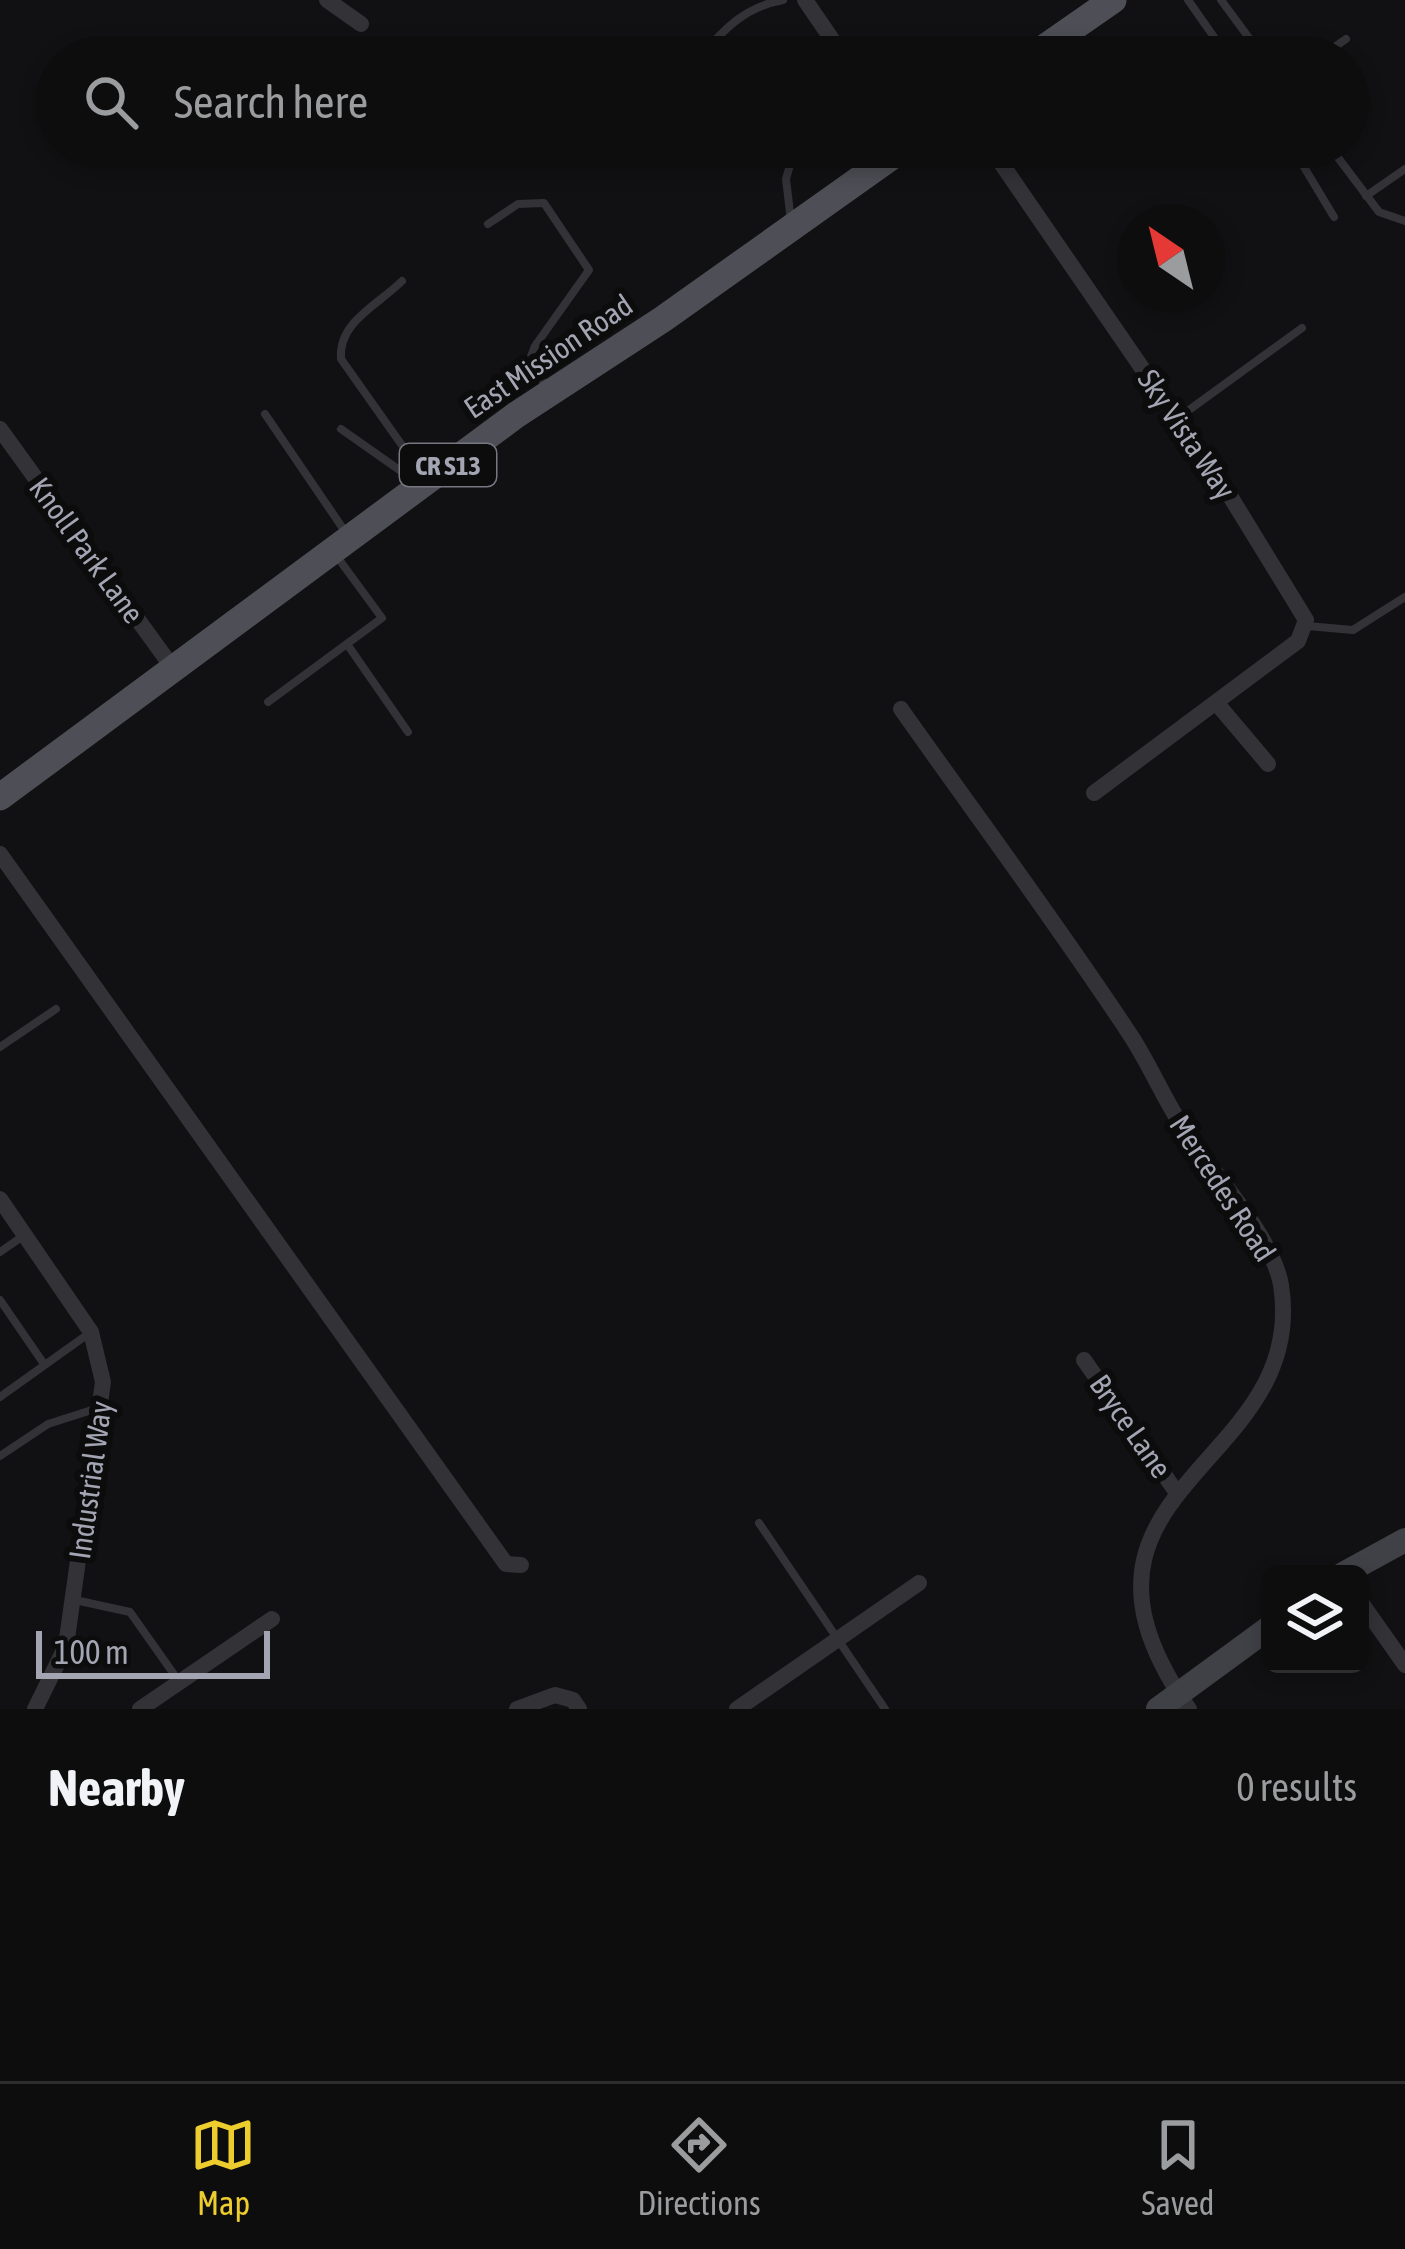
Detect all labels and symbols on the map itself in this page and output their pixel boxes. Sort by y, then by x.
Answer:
north arrow [1117,204,1225,312]
street label: East Mission Road [458,287,638,425]
street label: Sky Vista Way [1131,363,1243,505]
road number: CR S13 [400,444,496,486]
street label: Knoll Park Lane [23,471,151,629]
street label: Mercedes Road [1163,1109,1283,1267]
street label: Bryce Lane [1083,1368,1179,1484]
street label: Industrial Way [62,1399,118,1561]
scale bar [36,1625,270,1678]

